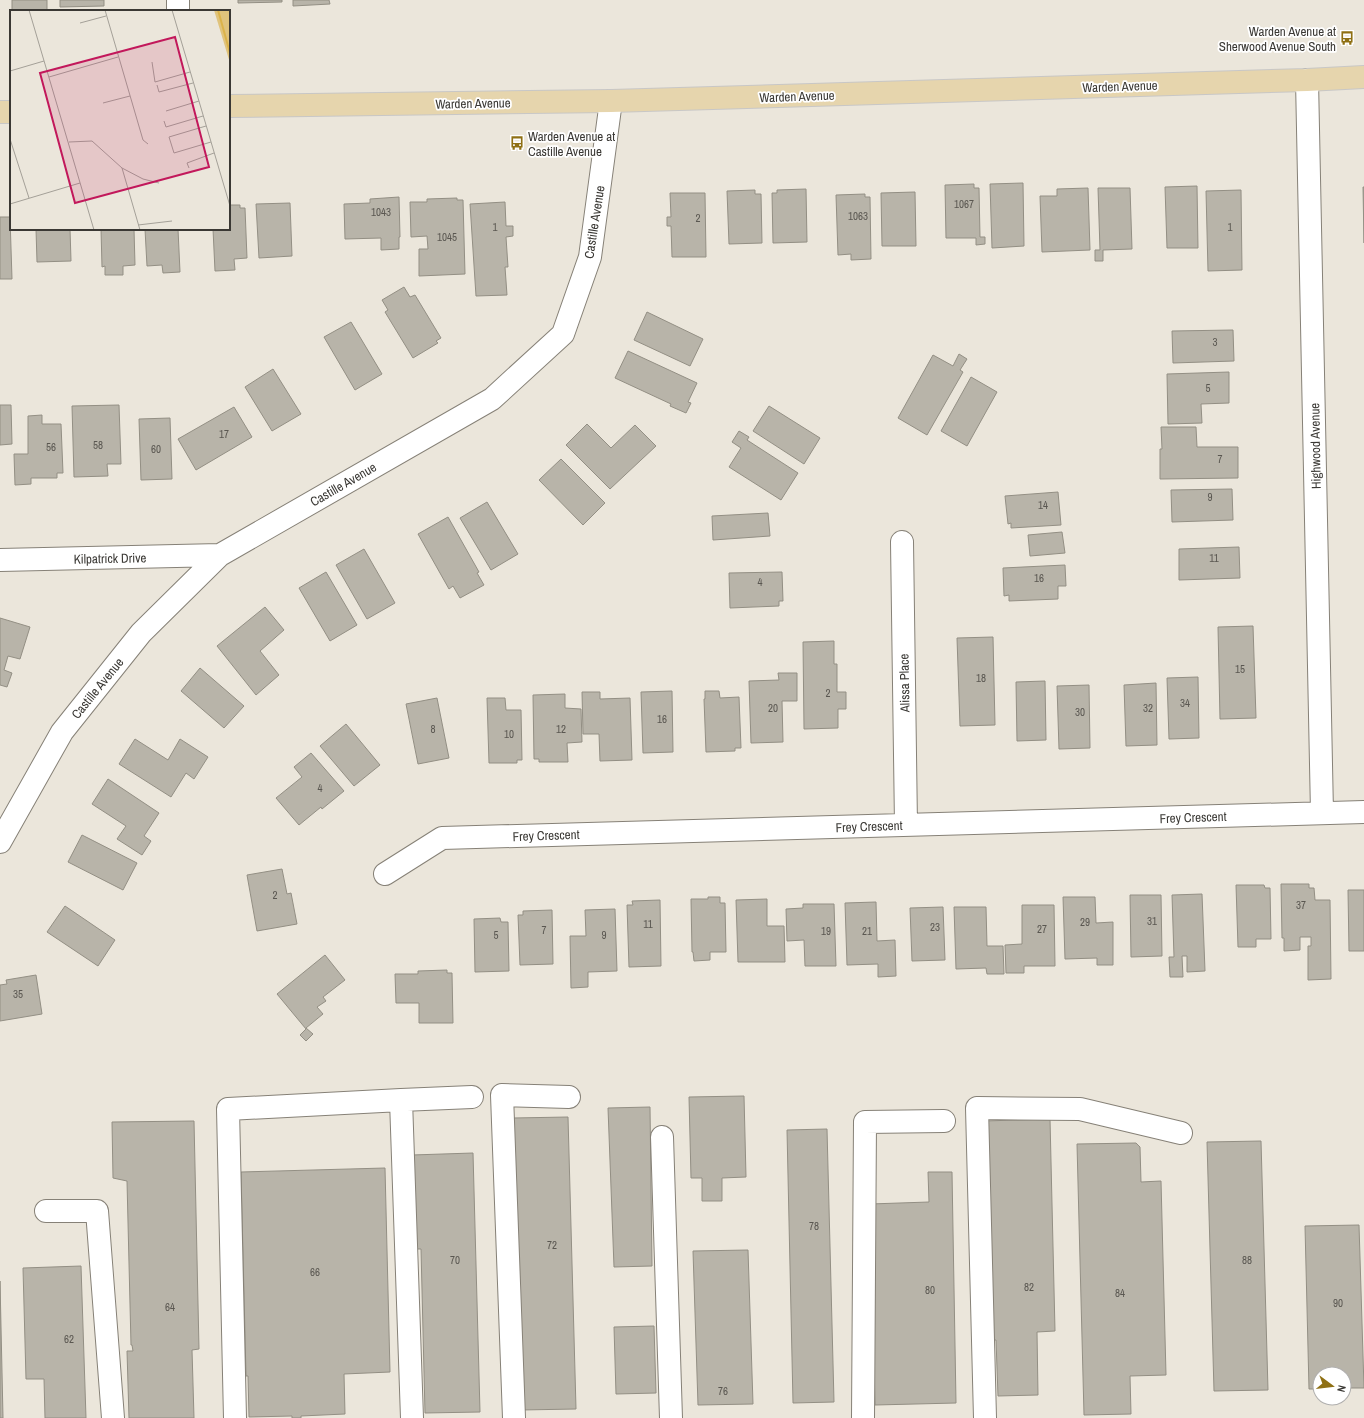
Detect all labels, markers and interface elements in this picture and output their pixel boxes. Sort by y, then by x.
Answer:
inset map [10,10,230,230]
place label: Warden Avenue at Sherwood Avenue South [1219,23,1336,55]
bus stop icon: Warden Avenue at Sherwood Avenue South [1339,30,1355,46]
street label: Warden Avenue [1082,77,1158,96]
street label: Warden Avenue [759,87,835,106]
street label: Warden Avenue [435,94,511,113]
place label: Warden Avenue at Castille Avenue [528,128,615,160]
bus stop icon: Warden Avenue at Castille Avenue [509,135,525,151]
street label: Castille Avenue [580,184,609,260]
house number: 1067 [954,197,974,211]
house number: 1043 [371,205,391,219]
house number: 1063 [848,209,868,223]
house number: 2 [695,211,701,225]
house number: 1 [492,220,498,234]
house number: 1 [1227,220,1233,234]
house number: 1045 [437,230,457,244]
house number: 3 [1212,335,1218,349]
house number: 5 [1205,381,1211,395]
street label: Highwood Avenue [1306,403,1325,489]
house number: 17 [219,427,229,441]
house number: 58 [93,438,103,452]
house number: 56 [46,440,56,454]
house number: 60 [151,442,161,456]
house number: 7 [1217,452,1223,466]
street label: Castille Avenue [307,459,380,510]
house number: 9 [1207,490,1213,504]
house number: 14 [1038,498,1048,512]
street label: Kilpatrick Drive [73,549,147,568]
house number: 11 [1209,551,1219,565]
house number: 16 [1034,571,1044,585]
house number: 4 [757,575,763,589]
street label: Alissa Place [895,653,914,713]
street label: Castille Avenue [68,654,127,722]
house number: 15 [1235,662,1245,676]
house number: 18 [976,671,986,685]
house number: 2 [825,686,831,700]
house number: 34 [1180,696,1190,710]
house number: 20 [768,701,778,715]
house number: 32 [1143,701,1153,715]
house number: 30 [1075,705,1085,719]
house number: 16 [657,712,667,726]
house number: 8 [430,722,436,736]
house number: 12 [556,722,566,736]
house number: 10 [504,727,514,741]
house number: 4 [317,781,323,795]
street label: Frey Crescent [1159,808,1227,827]
street label: Frey Crescent [835,817,903,836]
street label: Frey Crescent [512,826,580,845]
house number: 2 [272,888,278,902]
house number: 37 [1296,898,1306,912]
house number: 31 [1147,914,1157,928]
house number: 29 [1080,915,1090,929]
house number: 11 [643,917,653,931]
house number: 23 [930,920,940,934]
house number: 27 [1037,922,1047,936]
house number: 7 [541,923,547,937]
house number: 19 [821,924,831,938]
house number: 21 [862,924,872,938]
house number: 5 [493,928,499,942]
house number: 9 [601,928,607,942]
house number: 35 [13,987,23,1001]
house number: 78 [809,1219,819,1233]
house number: 72 [547,1238,557,1252]
house number: 70 [450,1253,460,1267]
house number: 88 [1242,1253,1252,1267]
house number: 66 [310,1265,320,1279]
house number: 82 [1024,1280,1034,1294]
house number: 80 [925,1283,935,1297]
house number: 84 [1115,1286,1125,1300]
house number: 90 [1333,1296,1343,1310]
house number: 64 [165,1300,175,1314]
house number: 62 [64,1332,74,1346]
north arrow [1312,1366,1352,1406]
house number: 76 [718,1384,728,1398]
text: N [1334,1384,1349,1394]

